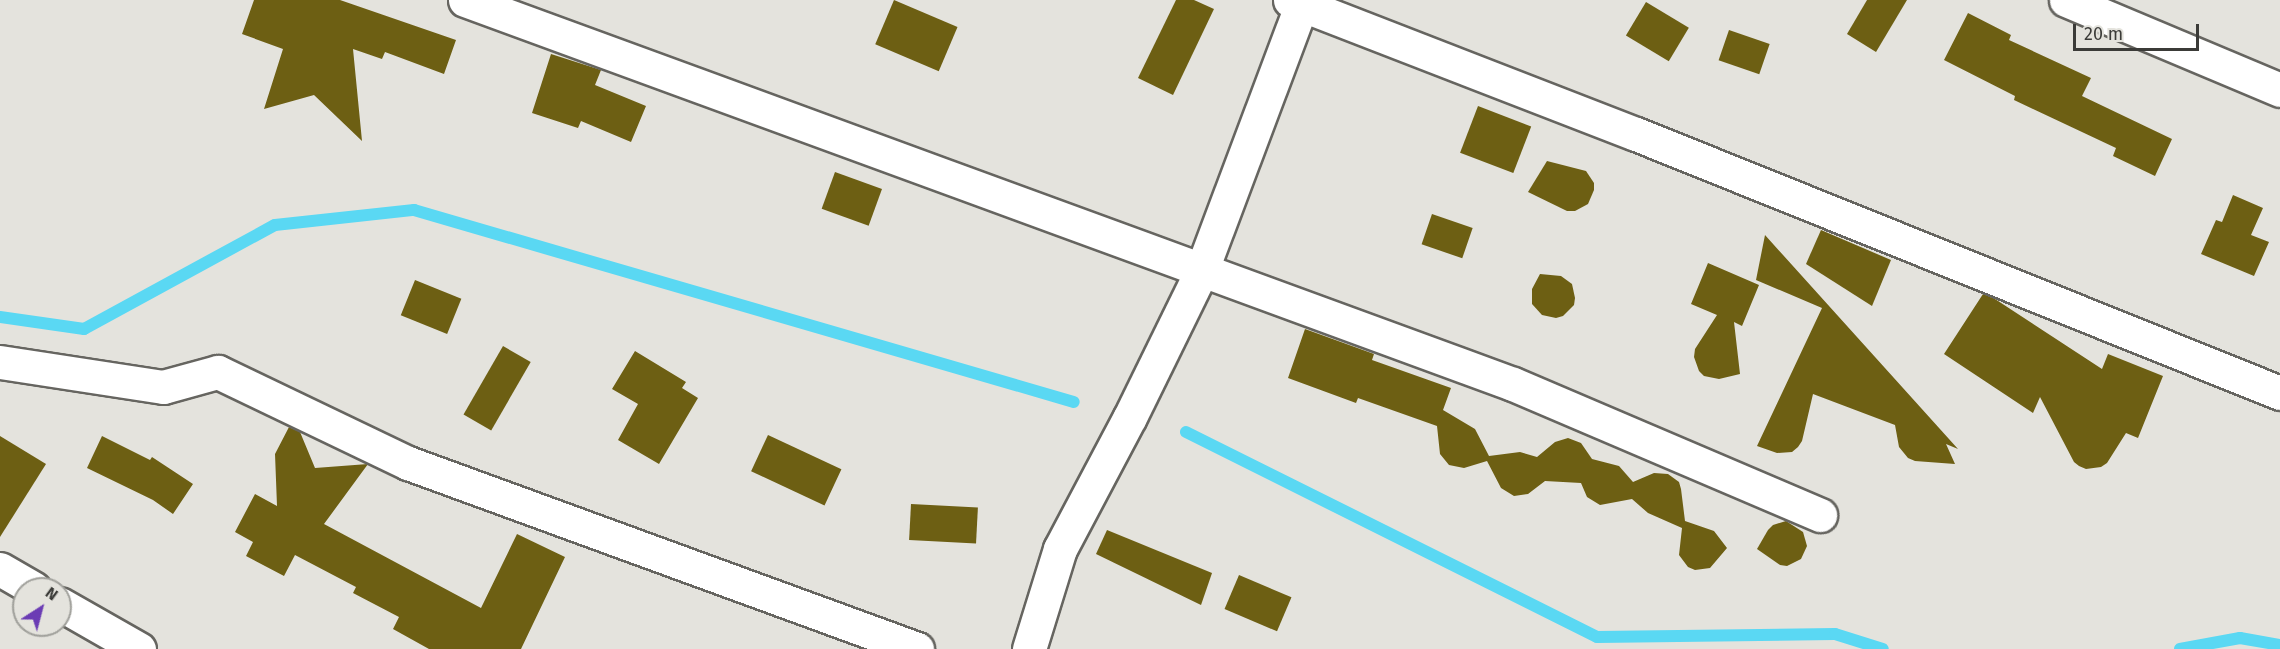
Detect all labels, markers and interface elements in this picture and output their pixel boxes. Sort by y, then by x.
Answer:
scale bar [2076,12,2202,50]
text: 20 m [2084,23,2123,45]
north arrow [12,577,72,637]
text: N [42,583,62,604]

